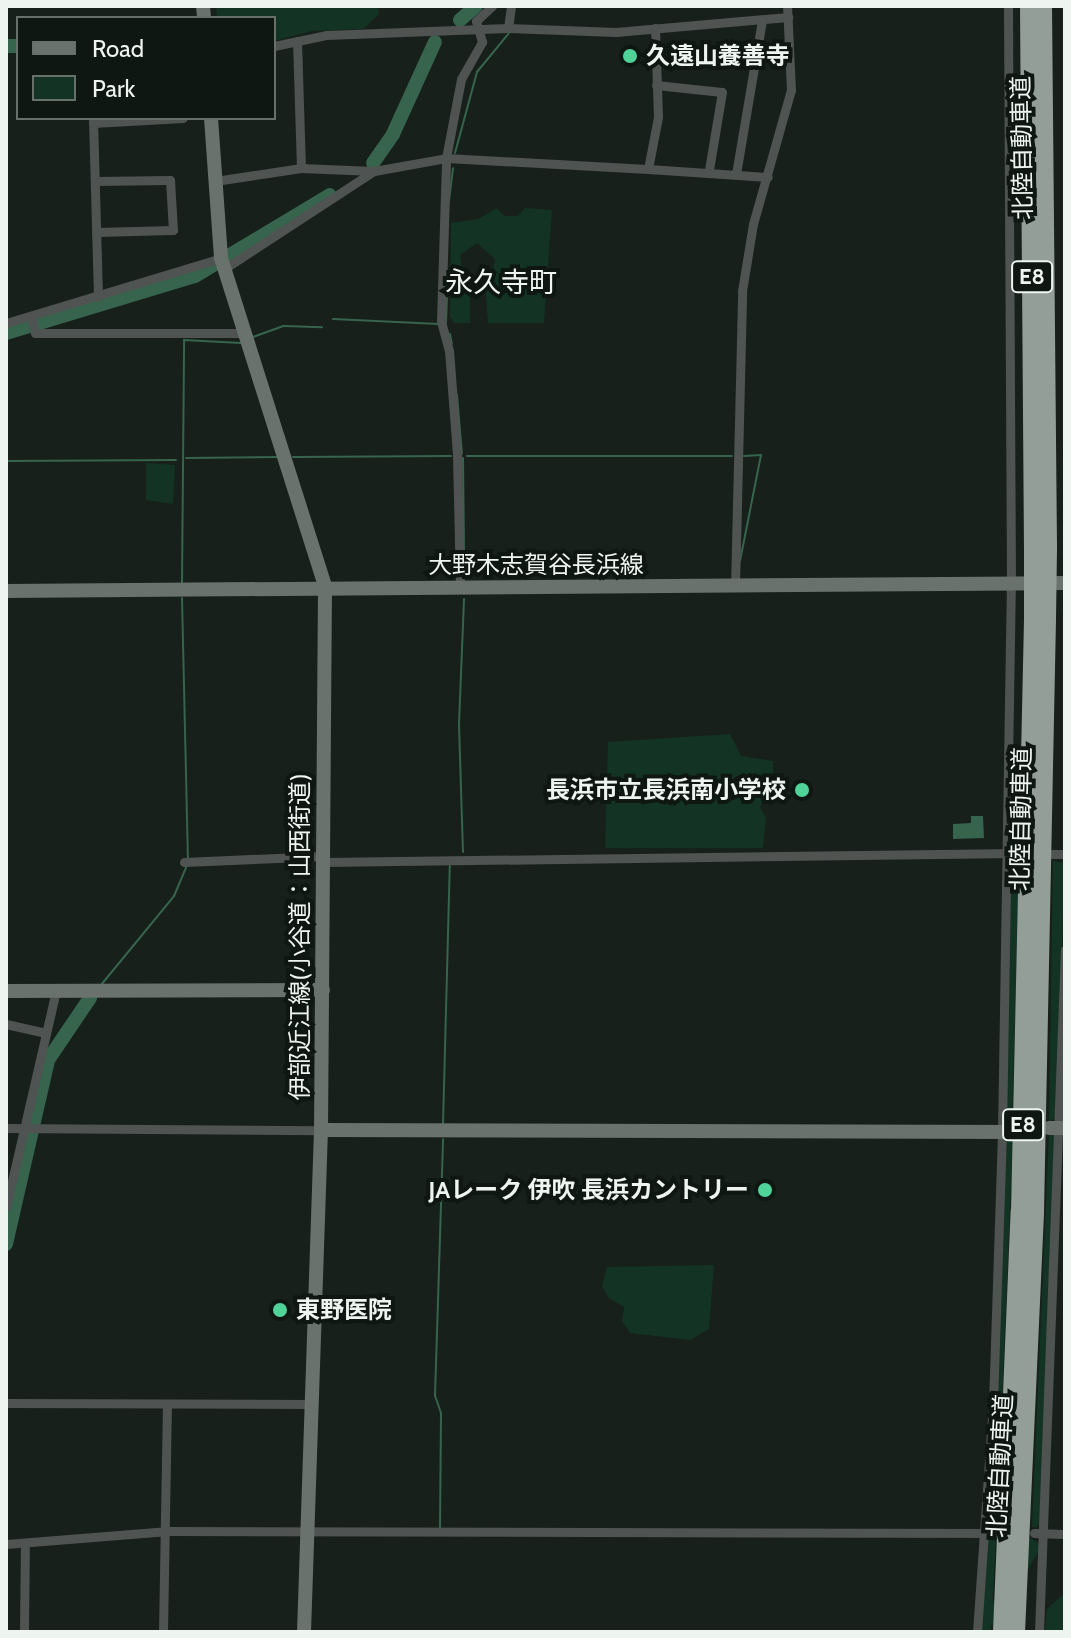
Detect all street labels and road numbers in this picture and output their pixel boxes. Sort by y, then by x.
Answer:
street label: 北陸自動車道 [1006,76,1038,220]
road number: E8 [1010,259,1054,295]
street label: 大野木志賀谷長浜線 [428,551,644,579]
street label: 北陸自動車道 [1005,747,1037,891]
street label: 伊部近江線(小谷道：山西街道) [286,773,314,1101]
road number: E8 [1001,1107,1045,1143]
street label: 北陸自動車道 [982,1393,1018,1539]

